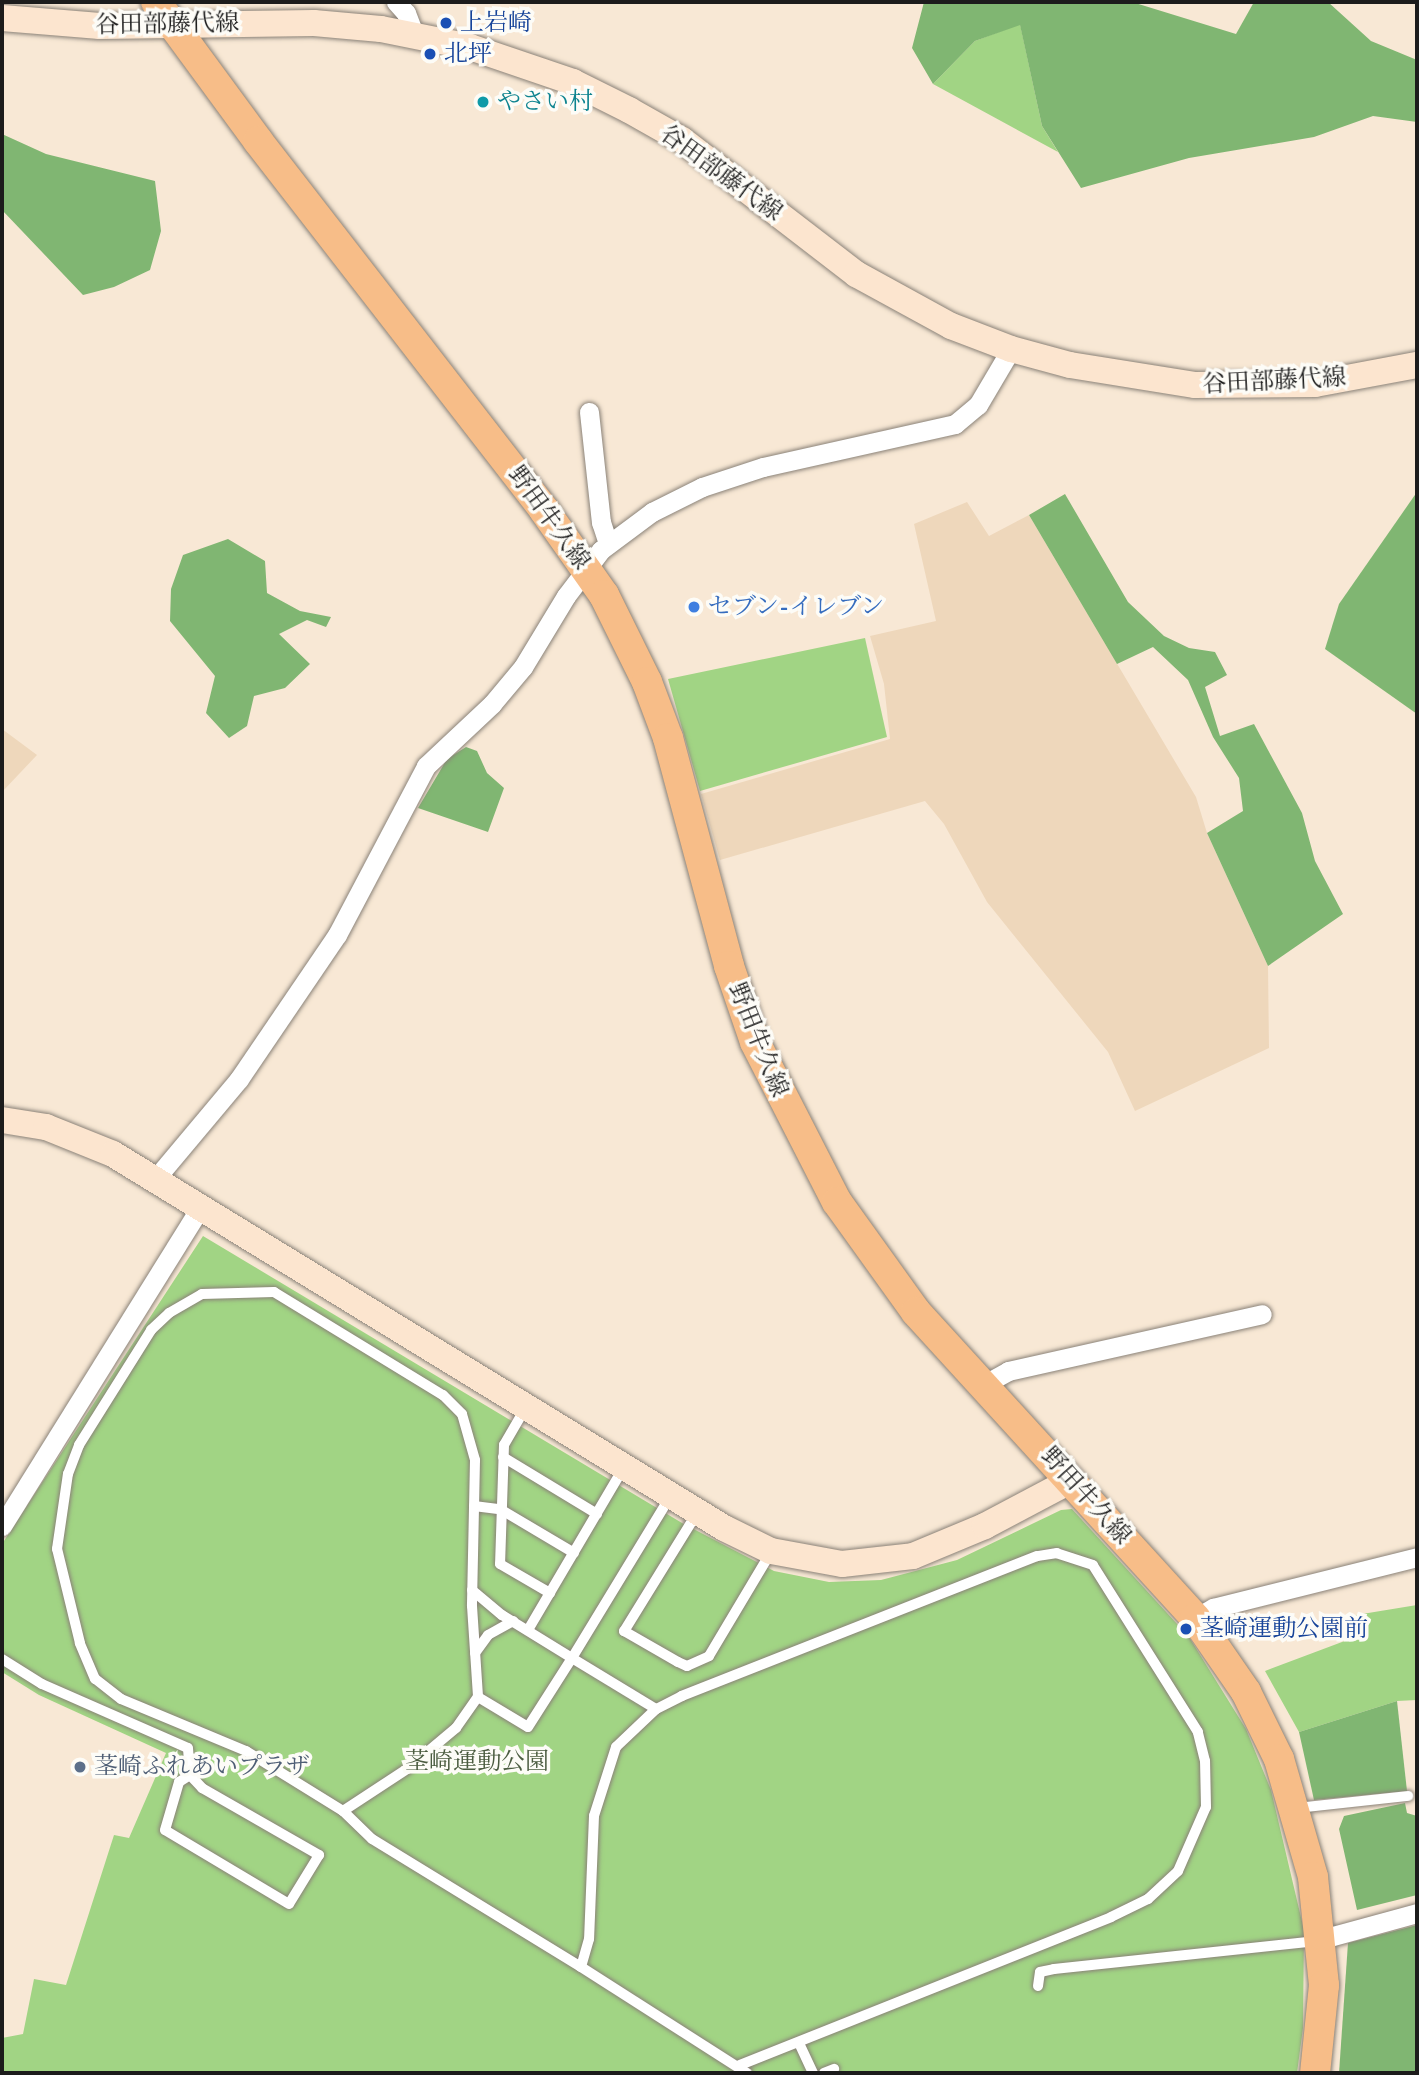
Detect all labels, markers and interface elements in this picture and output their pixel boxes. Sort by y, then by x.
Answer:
street label: 谷田部藤代線 [95,8,239,40]
place label: 上岩崎 [460,9,532,37]
marker: 上岩崎 [438,15,454,31]
place label: 北坪 [444,40,492,68]
marker: 北坪 [422,46,438,62]
place label: やさい村 [497,88,593,116]
marker: やさい村 [475,94,491,110]
street label: 谷田部藤代線 [654,119,788,227]
street label: 谷田部藤代線 [1201,363,1347,399]
street label: 野田牛久線 [502,461,596,575]
place label: セブン-イレブン [708,593,886,621]
marker: セブン-イレブン [686,599,702,615]
street label: 野田牛久線 [722,979,794,1101]
street label: 野田牛久線 [1035,1442,1137,1550]
place label: 茎崎運動公園前 [1200,1615,1368,1643]
marker: 茎崎運動公園前 [1178,1621,1194,1637]
park label: 茎崎運動公園 [405,1748,549,1776]
place label: 茎崎ふれあいプラザ [94,1753,310,1781]
marker: 茎崎ふれあいプラザ [72,1759,88,1775]

